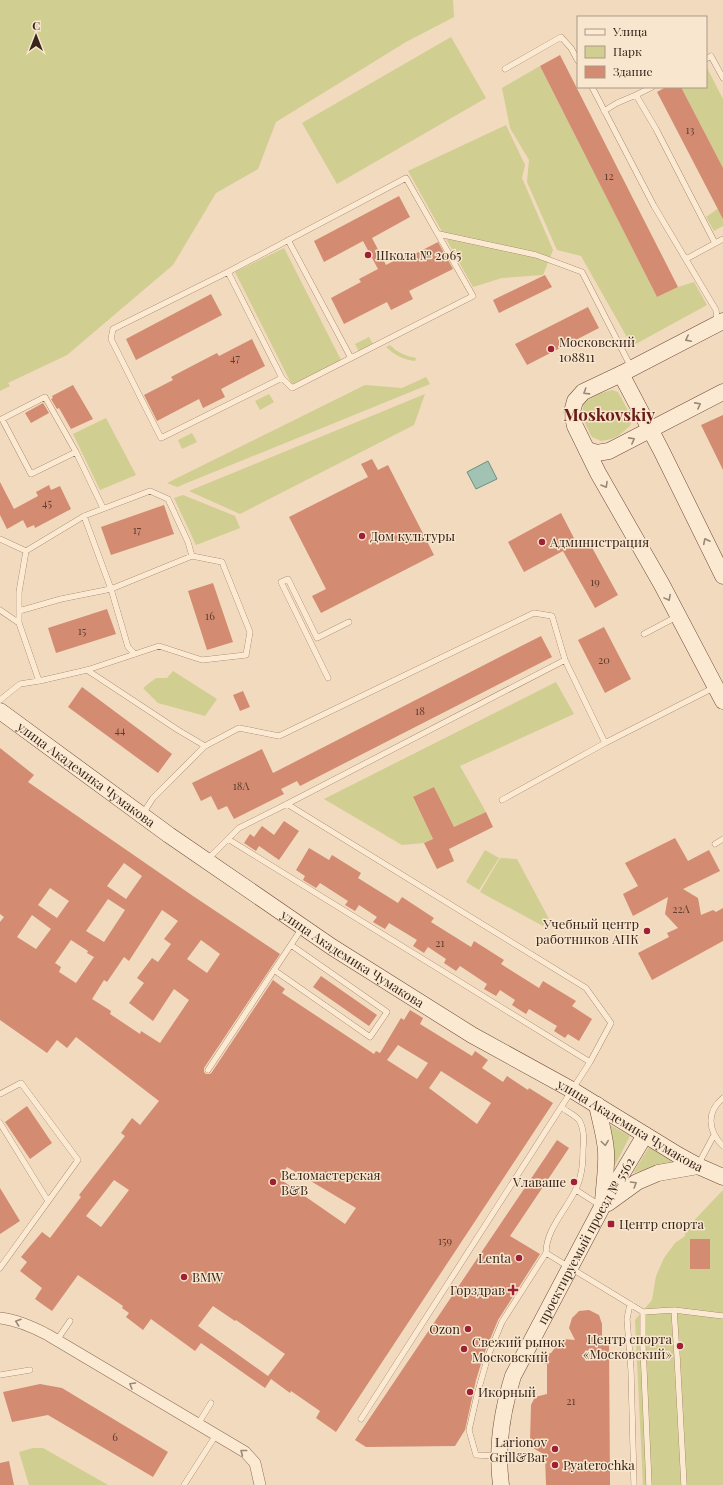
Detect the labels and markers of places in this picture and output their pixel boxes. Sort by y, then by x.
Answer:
place label: Школа № 2065 [376,246,462,263]
marker: Школа № 2065 [363,250,373,260]
place label: Московский 108811 [559,333,635,365]
marker: Московский 108811 [546,344,556,354]
place label: Дом культуры [370,527,455,544]
marker: Дом культуры [357,531,367,541]
place label: Администрация [549,533,649,550]
marker: Администрация [537,537,547,547]
place label: Учебный центр работников АПК [536,915,639,947]
marker: Учебный центр работников АПК [642,926,652,936]
place label: Веломастерская B&B [281,1166,380,1198]
place label: Vлаваше [512,1173,566,1190]
marker: Веломастерская B&B [268,1177,278,1187]
marker: Vлаваше [569,1177,579,1187]
place label: Центр спорта [619,1215,704,1232]
marker: Центр спорта [606,1219,616,1229]
place label: Lenta [478,1249,512,1266]
marker: Lenta [514,1253,524,1263]
place label: BMW [192,1268,223,1285]
marker: BMW [179,1272,189,1282]
place label: Горздрав [450,1281,505,1298]
marker: Горздрав [508,1285,518,1295]
place label: Ozon [429,1320,460,1337]
marker: Ozon [463,1324,473,1334]
place label: Центр спорта «Московский» [583,1330,673,1362]
place label: Свежий рынок Московский [472,1333,565,1365]
marker: Центр спорта «Московский» [675,1341,685,1351]
marker: Свежий рынок Московский [459,1344,469,1354]
place label: Икорный [478,1383,536,1400]
marker: Икорный [465,1387,475,1397]
place label: Larionov Grill&Bar [490,1433,548,1465]
marker: Larionov Grill&Bar [550,1444,560,1454]
place label: Pyaterochka [563,1456,635,1473]
marker: Pyaterochka [550,1460,560,1470]

